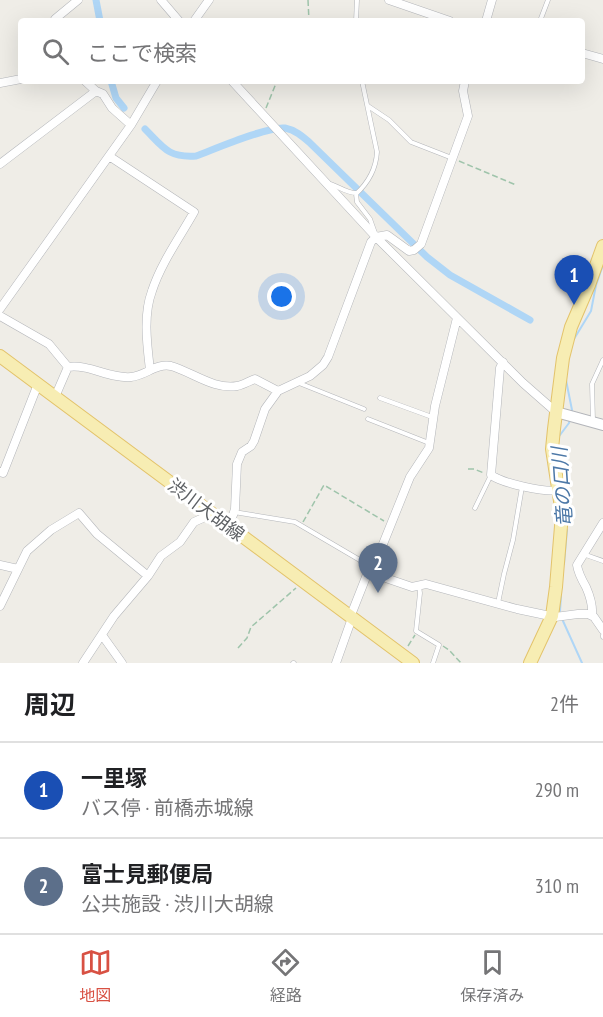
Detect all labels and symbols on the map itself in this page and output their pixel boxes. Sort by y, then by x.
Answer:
pin: 1 [554,256,594,305]
your location [267,282,296,311]
water label: 竜の口川 [546,444,578,528]
street label: 渋川大胡線 [163,473,249,546]
pin: 2 [358,544,398,593]

